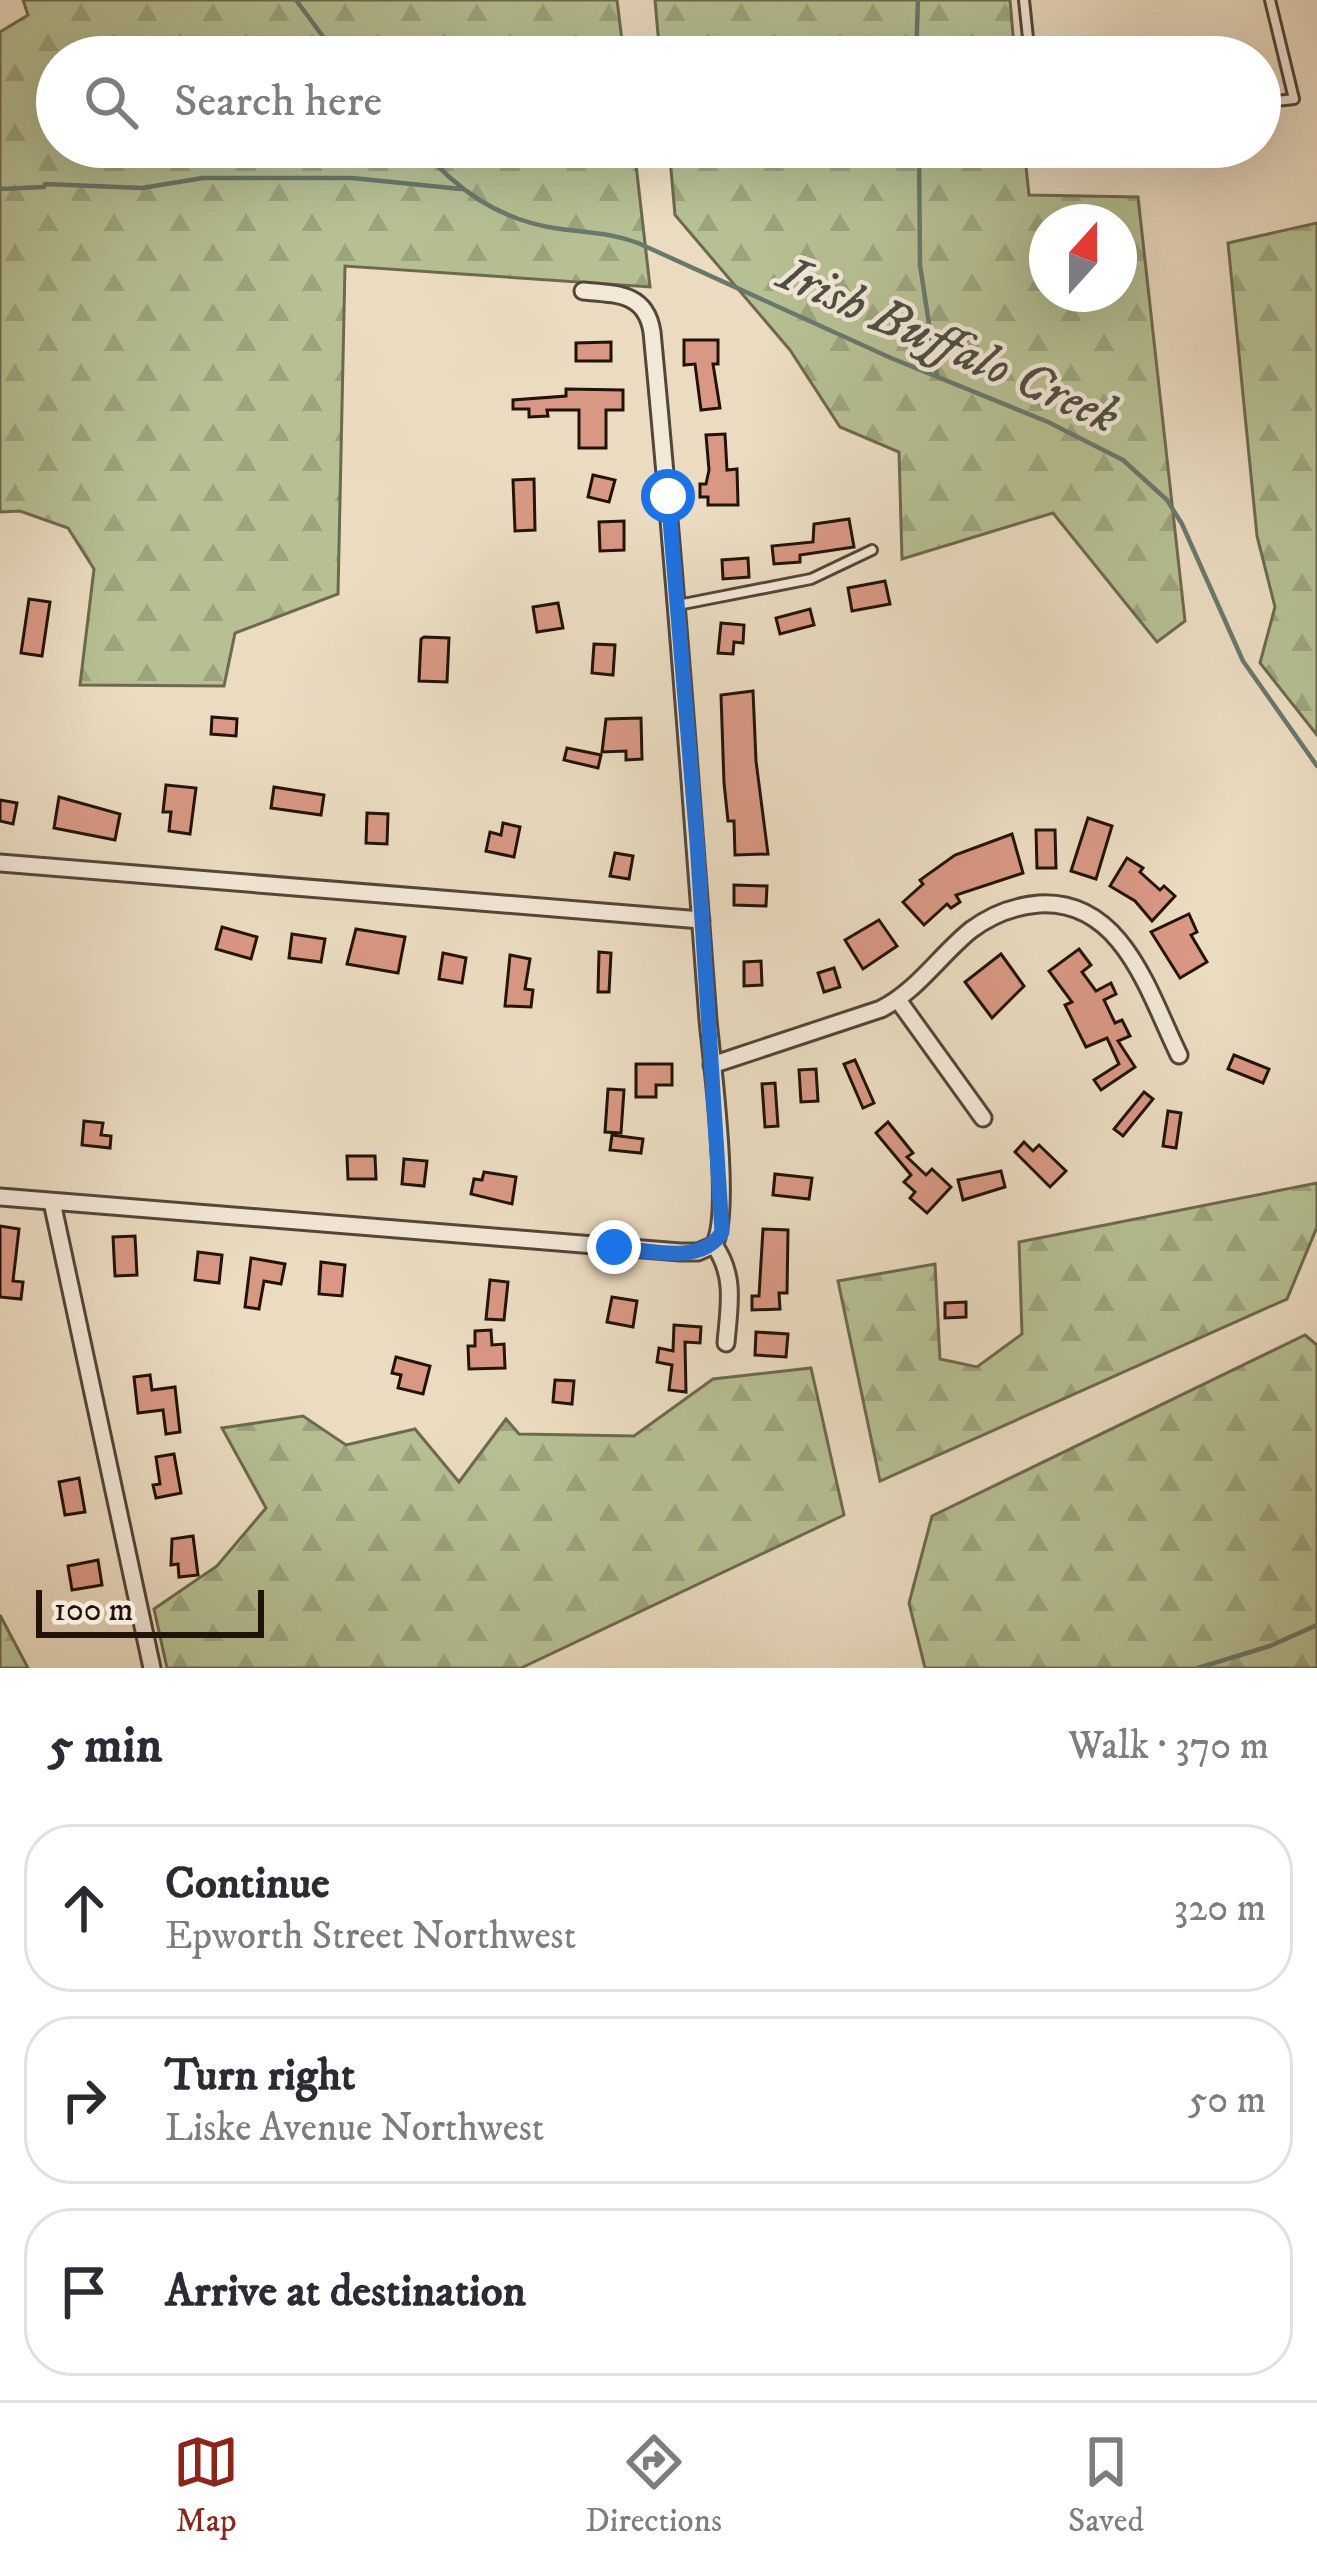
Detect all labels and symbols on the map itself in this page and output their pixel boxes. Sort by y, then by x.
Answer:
north arrow [1029,204,1137,312]
water label: Irish Buffalo Creek [766,241,1129,450]
route start [641,469,695,523]
route end [587,1220,641,1274]
scale bar [36,1584,264,1637]

